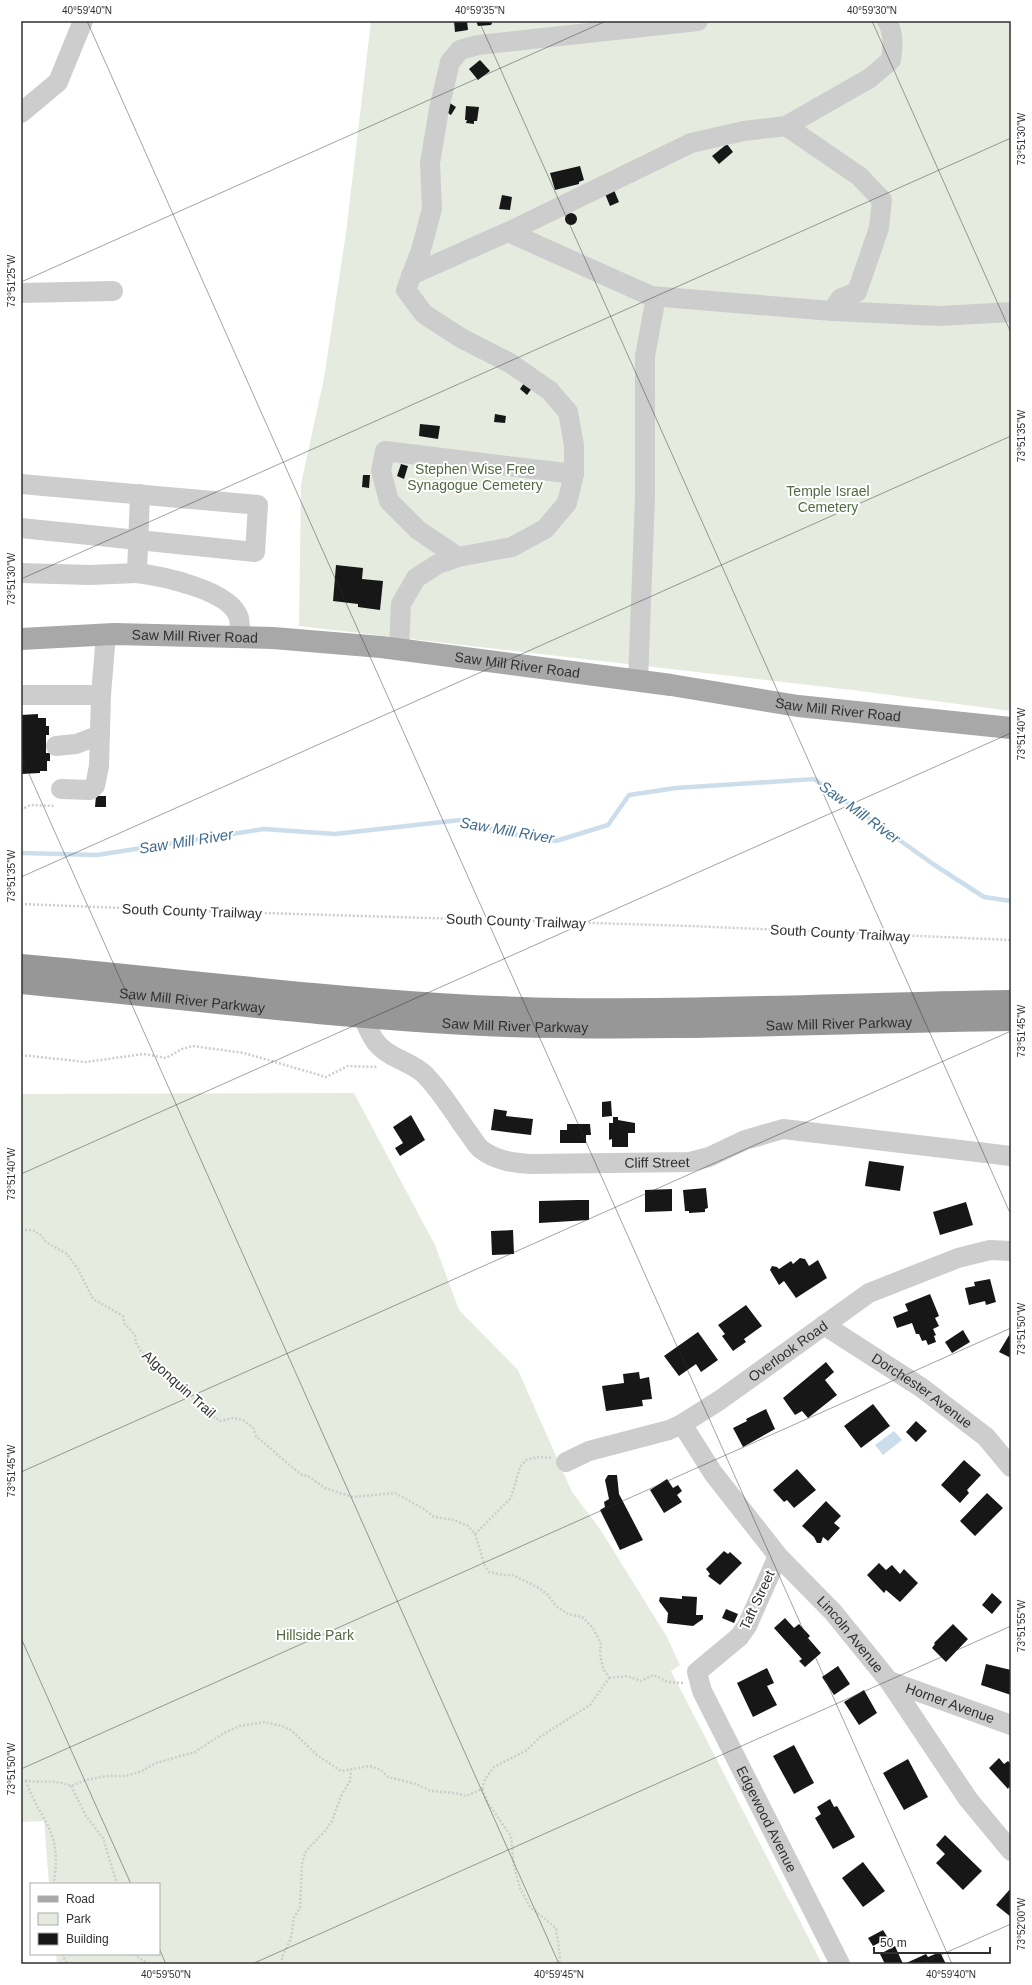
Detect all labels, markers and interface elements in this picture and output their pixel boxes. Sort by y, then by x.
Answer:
text: 40°59'40"N [62,5,112,16]
text: 40°59'35"N [455,5,505,16]
text: 40°59'30"N [847,5,897,16]
text: 73°51'30"W [1016,112,1027,165]
text: 73°51'25"W [6,254,17,307]
text: 73°51'35"W [1016,409,1027,462]
park label: Stephen Wise Free Synagogue Cemetery [407,461,543,493]
park label: Temple Israel Cemetery [786,483,870,515]
text: 73°51'30"W [6,552,17,605]
street label: Saw Mill River Road [132,626,258,646]
street label: Saw Mill River Road [454,649,581,681]
street label: Saw Mill River Road [774,694,902,725]
text: 73°51'40"W [1016,707,1027,760]
water label: Saw Mill River [817,777,904,847]
water label: Saw Mill River [459,813,556,847]
water label: Saw Mill River [138,825,235,857]
text: 73°51'35"W [6,849,17,902]
street label: South County Trailway [122,901,262,921]
street label: South County Trailway [446,911,586,931]
street label: South County Trailway [770,921,910,945]
street label: Saw Mill River Parkway [118,985,266,1016]
text: 73°51'45"W [1016,1004,1027,1057]
street label: Saw Mill River Parkway [766,1014,912,1033]
street label: Saw Mill River Parkway [441,1015,588,1035]
text: 73°51'40"W [6,1147,17,1200]
street label: Cliff Street [624,1154,690,1171]
text: 73°51'50"W [1016,1302,1027,1355]
street label: Overlook Road [745,1318,830,1385]
street label: Algonquin Trail [139,1347,219,1421]
street label: Dorchester Avenue [869,1350,975,1432]
text: 73°51'45"W [6,1444,17,1497]
street label: Taft Street [736,1568,778,1632]
street label: Lincoln Avenue [814,1593,887,1676]
text: 73°51'55"W [1016,1599,1027,1652]
park label: Hillside Park [276,1627,355,1643]
street label: Horner Avenue [904,1680,997,1726]
text: 73°51'50"W [6,1742,17,1795]
street label: Edgewood Avenue [733,1763,800,1875]
legend [30,1883,160,1955]
text: Road [66,1892,95,1906]
text: 73°52'00"W [1016,1897,1027,1950]
text: Park [66,1912,92,1926]
scale bar [874,1929,990,1955]
text: Building [66,1932,109,1946]
text: 50 m [880,1936,907,1950]
text: 40°59'50"N [141,1969,191,1980]
text: 40°59'45"N [534,1969,584,1980]
text: 40°59'40"N [926,1969,976,1980]

